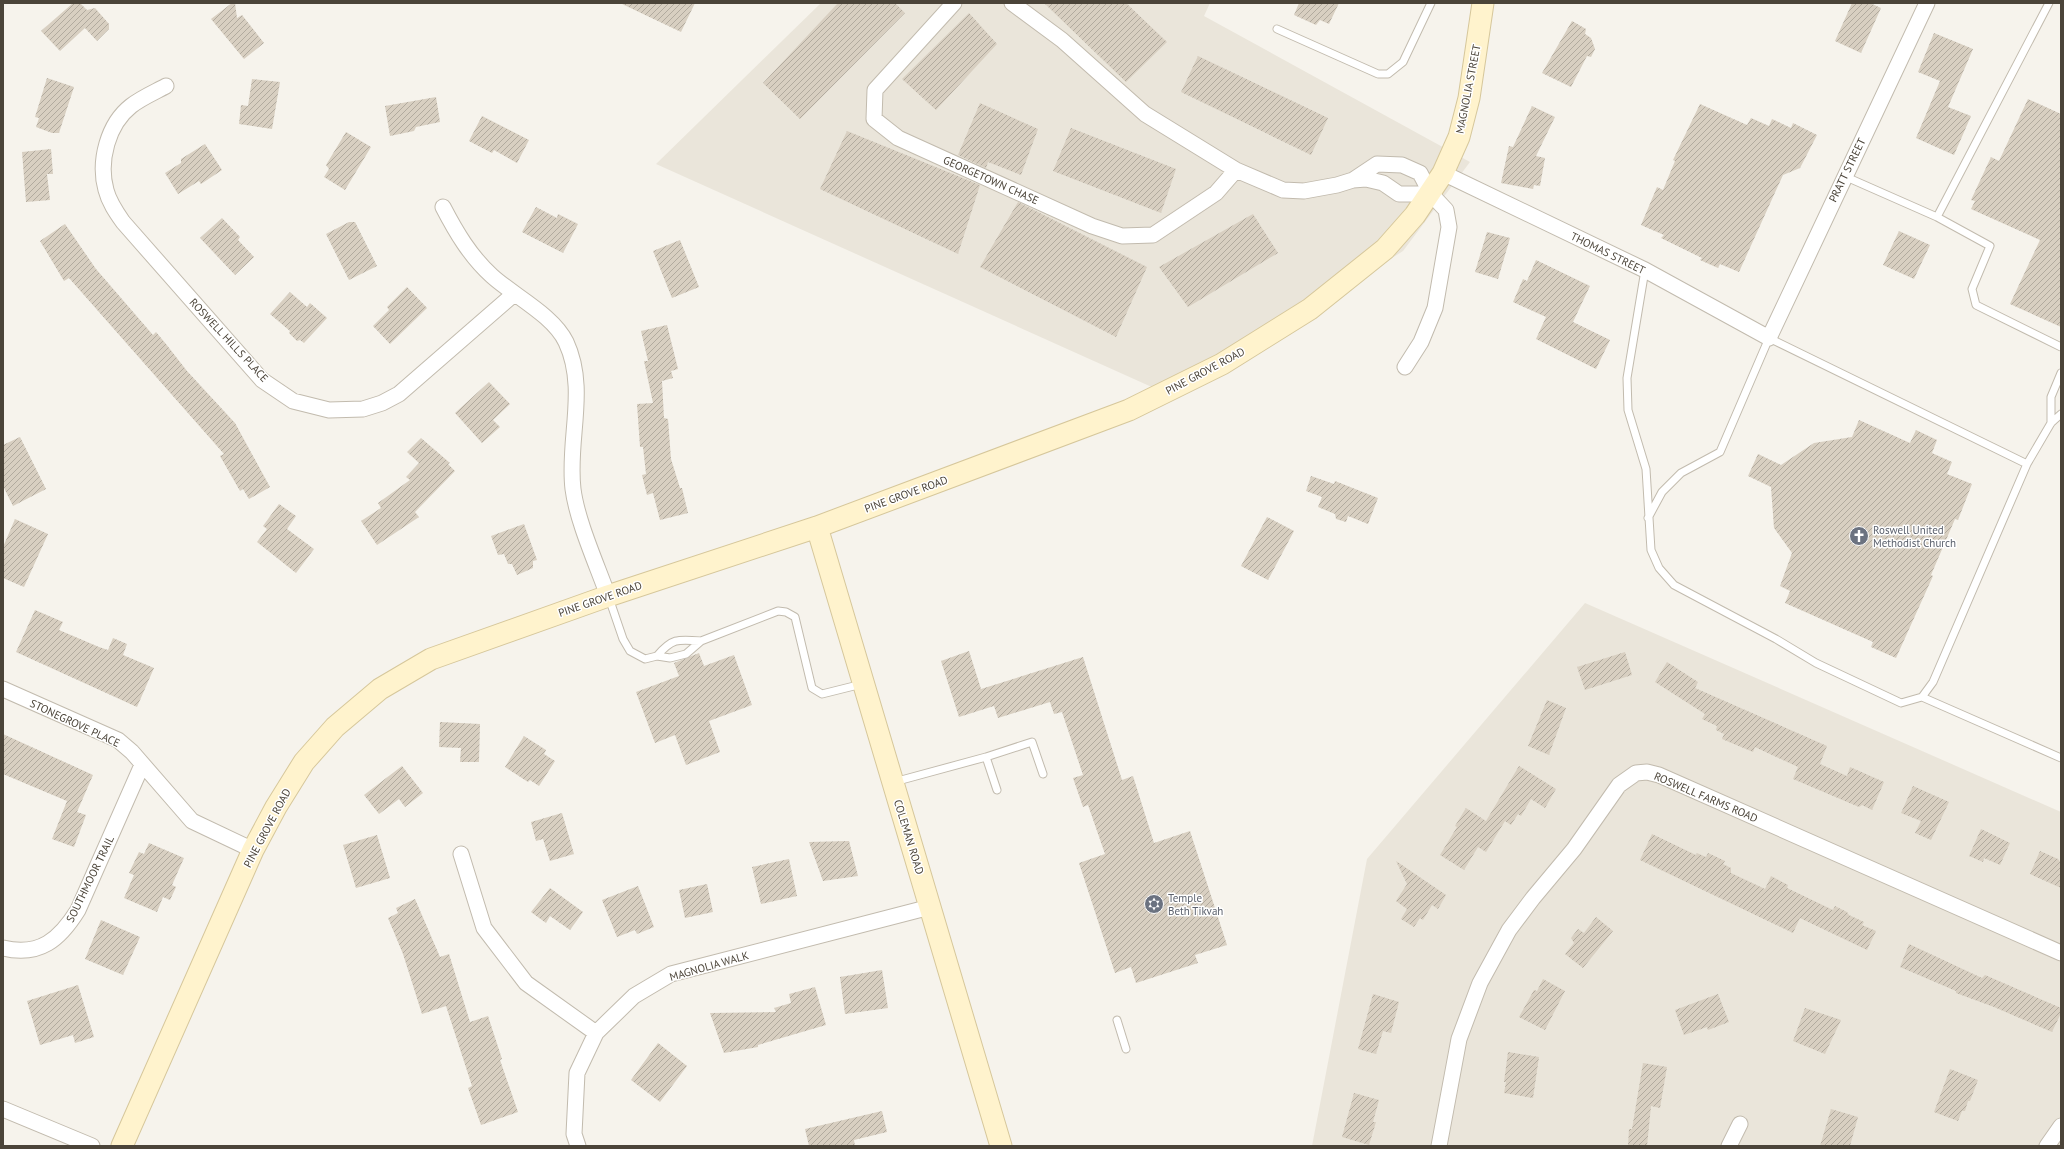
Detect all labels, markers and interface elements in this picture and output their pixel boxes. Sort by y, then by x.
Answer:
street label: MAGNOLIA STREET [1452,43,1484,135]
street label: PRATT STREET [1825,136,1869,204]
street label: GEORGETOWN CHASE [941,153,1041,207]
street label: THOMAS STREET [1568,229,1648,277]
street label: ROSWELL HILLS PLACE [187,295,271,385]
street label: PINE GROVE ROAD [1163,344,1247,398]
street label: PINE GROVE ROAD [862,472,950,516]
place label: Roswell United Methodist Church [1873,523,1956,550]
church icon: Roswell United Methodist Church [1848,525,1870,547]
street label: PINE GROVE ROAD [556,578,644,620]
street label: STONEGROVE PLACE [28,696,122,750]
street label: ROSWELL FARMS ROAD [1652,769,1760,825]
street label: PINE GROVE ROAD [240,786,294,870]
street label: COLEMAN ROAD [891,798,927,876]
street label: SOUTHMOOR TRAIL [63,833,117,925]
place label: Temple Beth Tikvah [1168,891,1223,918]
synagogue icon: Temple Beth Tikvah [1143,893,1165,915]
street label: MAGNOLIA WALK [668,948,750,984]

